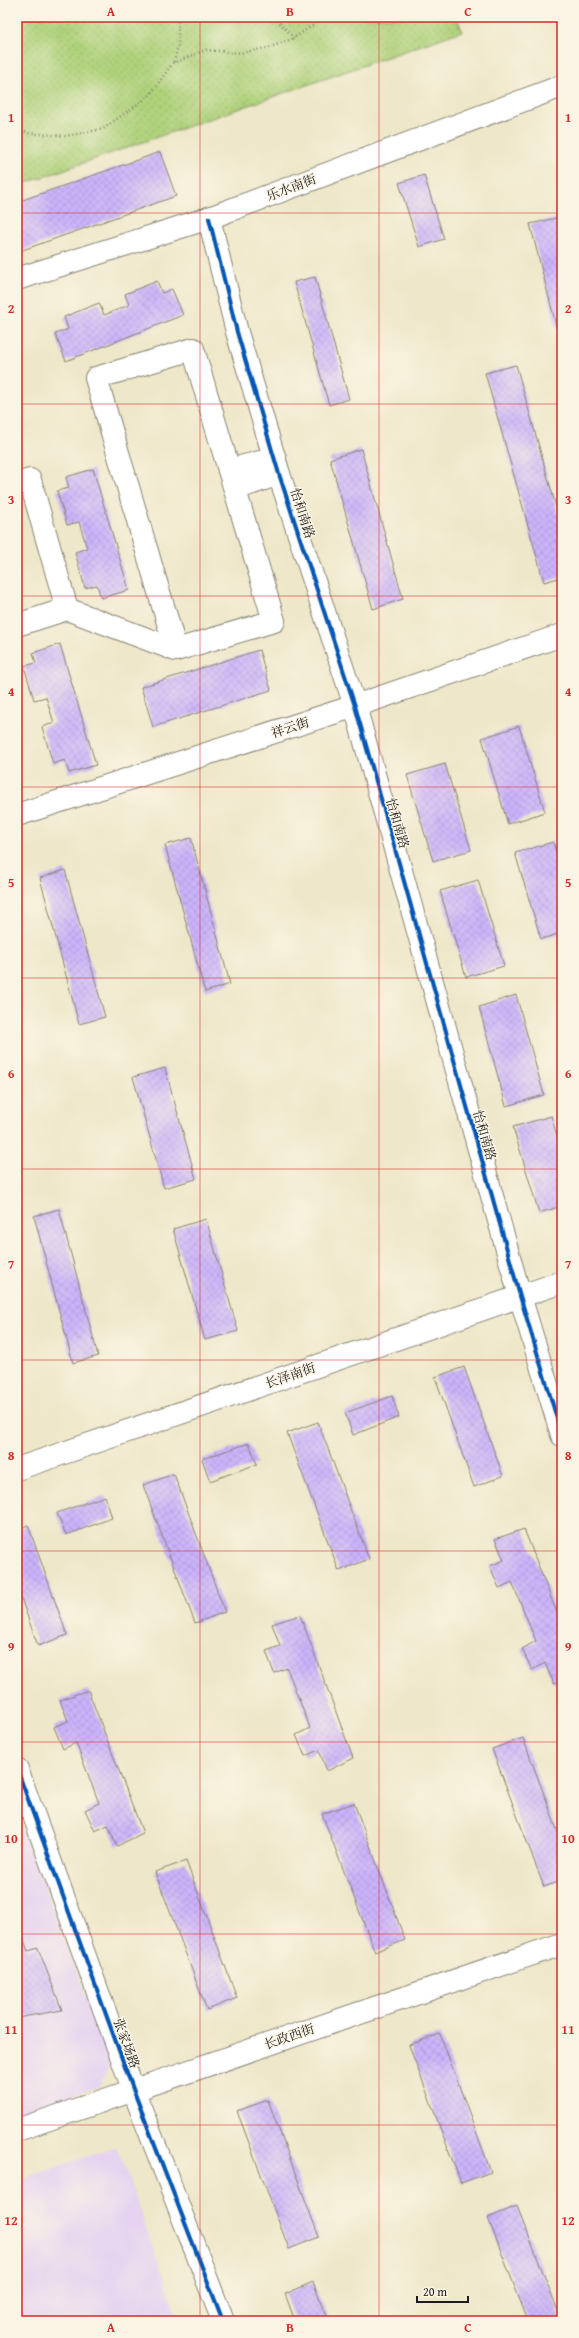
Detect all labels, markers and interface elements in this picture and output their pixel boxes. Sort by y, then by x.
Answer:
text: A [107,2,116,21]
text: B [286,2,294,21]
text: C [464,2,472,21]
text: 1 [8,108,14,127]
text: 1 [565,108,571,127]
street label: 乐水南街 [263,169,319,206]
text: 2 [8,299,15,318]
text: 2 [565,299,572,318]
street label: 怡和南路 [285,485,320,541]
text: 3 [8,490,14,509]
text: 3 [565,490,571,509]
text: 4 [8,682,15,701]
text: 4 [565,682,572,701]
street label: 祥云街 [269,712,312,743]
street label: 怡和南路 [381,796,414,851]
text: 5 [8,873,15,892]
text: 5 [565,873,572,892]
text: 6 [8,1064,15,1083]
text: 6 [565,1064,572,1083]
street label: 怡和南路 [468,1108,501,1163]
text: 7 [8,1255,15,1274]
text: 7 [565,1255,572,1274]
street label: 长泽南街 [262,1358,318,1393]
text: 8 [8,1446,15,1465]
text: 8 [565,1446,572,1465]
text: 9 [8,1637,15,1656]
text: 9 [565,1637,572,1656]
text: 10 [4,1829,18,1848]
text: 10 [561,1829,575,1848]
street label: 张家场路 [109,2015,144,2071]
street label: 长政西街 [261,2019,317,2054]
text: 11 [4,2020,18,2039]
text: 11 [561,2020,575,2039]
text: 12 [4,2211,18,2230]
text: 12 [561,2211,575,2230]
scale bar [417,2278,468,2304]
text: 20 m [423,2283,447,2300]
text: A [107,2318,116,2337]
text: B [286,2318,294,2337]
text: C [464,2318,472,2337]

